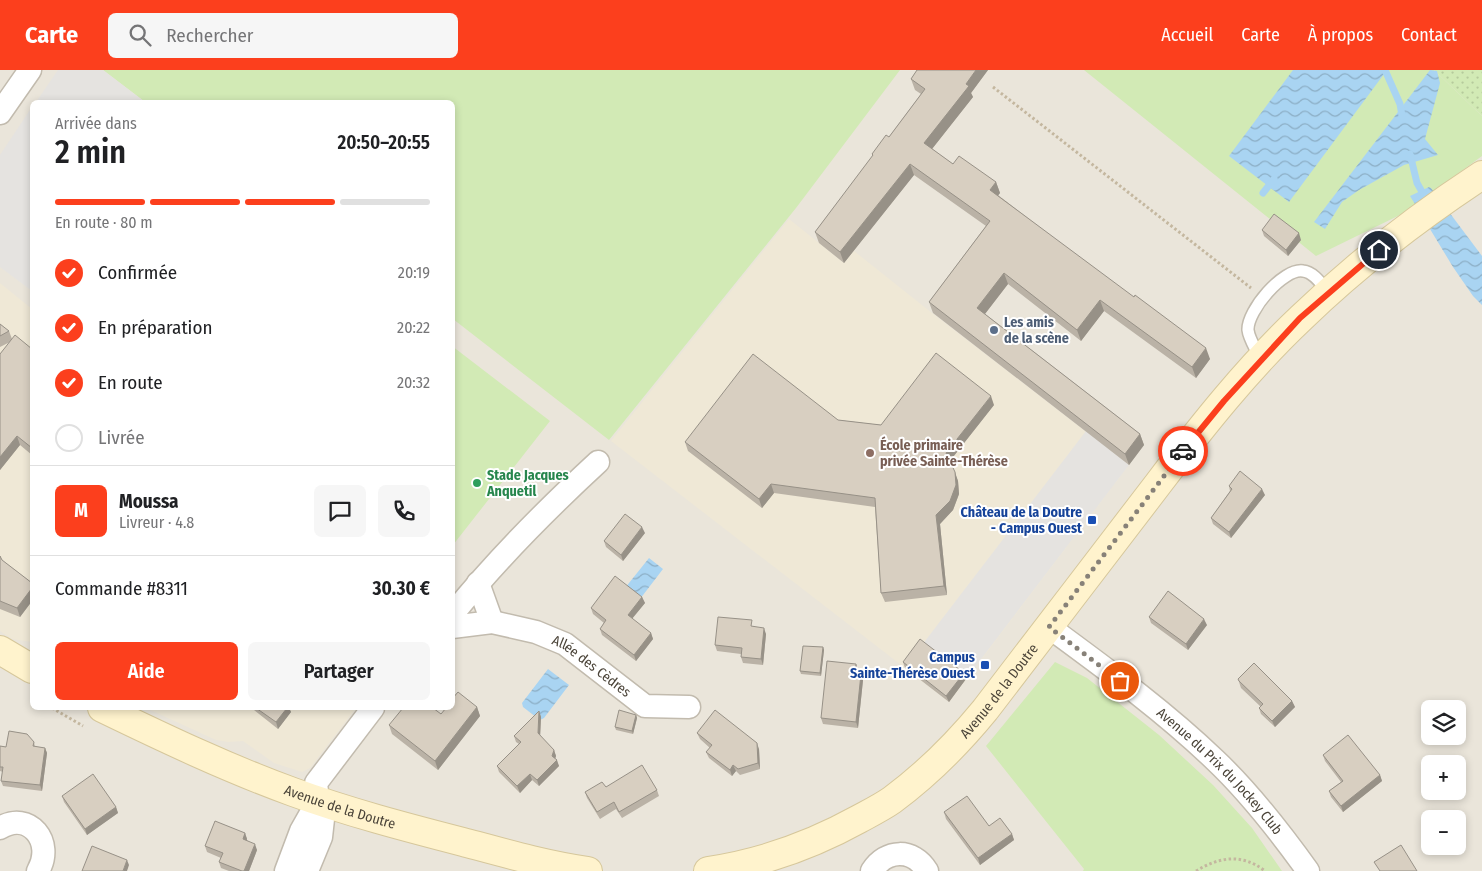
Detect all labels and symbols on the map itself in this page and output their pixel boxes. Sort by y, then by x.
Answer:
pin [1358,229,1400,271]
place label: Les amis de la scène [1004,314,1069,347]
marker: Les amis de la scène [988,324,1000,336]
courier [1158,426,1208,476]
place label: École primaire privée Sainte-Thérèse [880,436,1008,470]
marker: École primaire privée Sainte-Thérèse [864,447,876,459]
place label: Stade Jacques Anquetil [486,467,569,500]
marker: Stade Jacques Anquetil [471,477,483,489]
place label: Château de la Doutre - Campus Ouest [961,504,1083,537]
marker: Château de la Doutre - Campus Ouest [1086,514,1098,526]
street label: Allée des Cèdres [550,631,634,701]
street label: Avenue de la Doutre [956,640,1041,742]
place label: Campus Sainte-Thérèse Ouest [850,649,976,682]
marker: Campus Sainte-Thérèse Ouest [979,659,991,671]
pin [1099,660,1141,702]
street label: Avenue du Prix du Jockey Club [1153,704,1286,838]
street label: Avenue de la Doutre [282,781,398,832]

